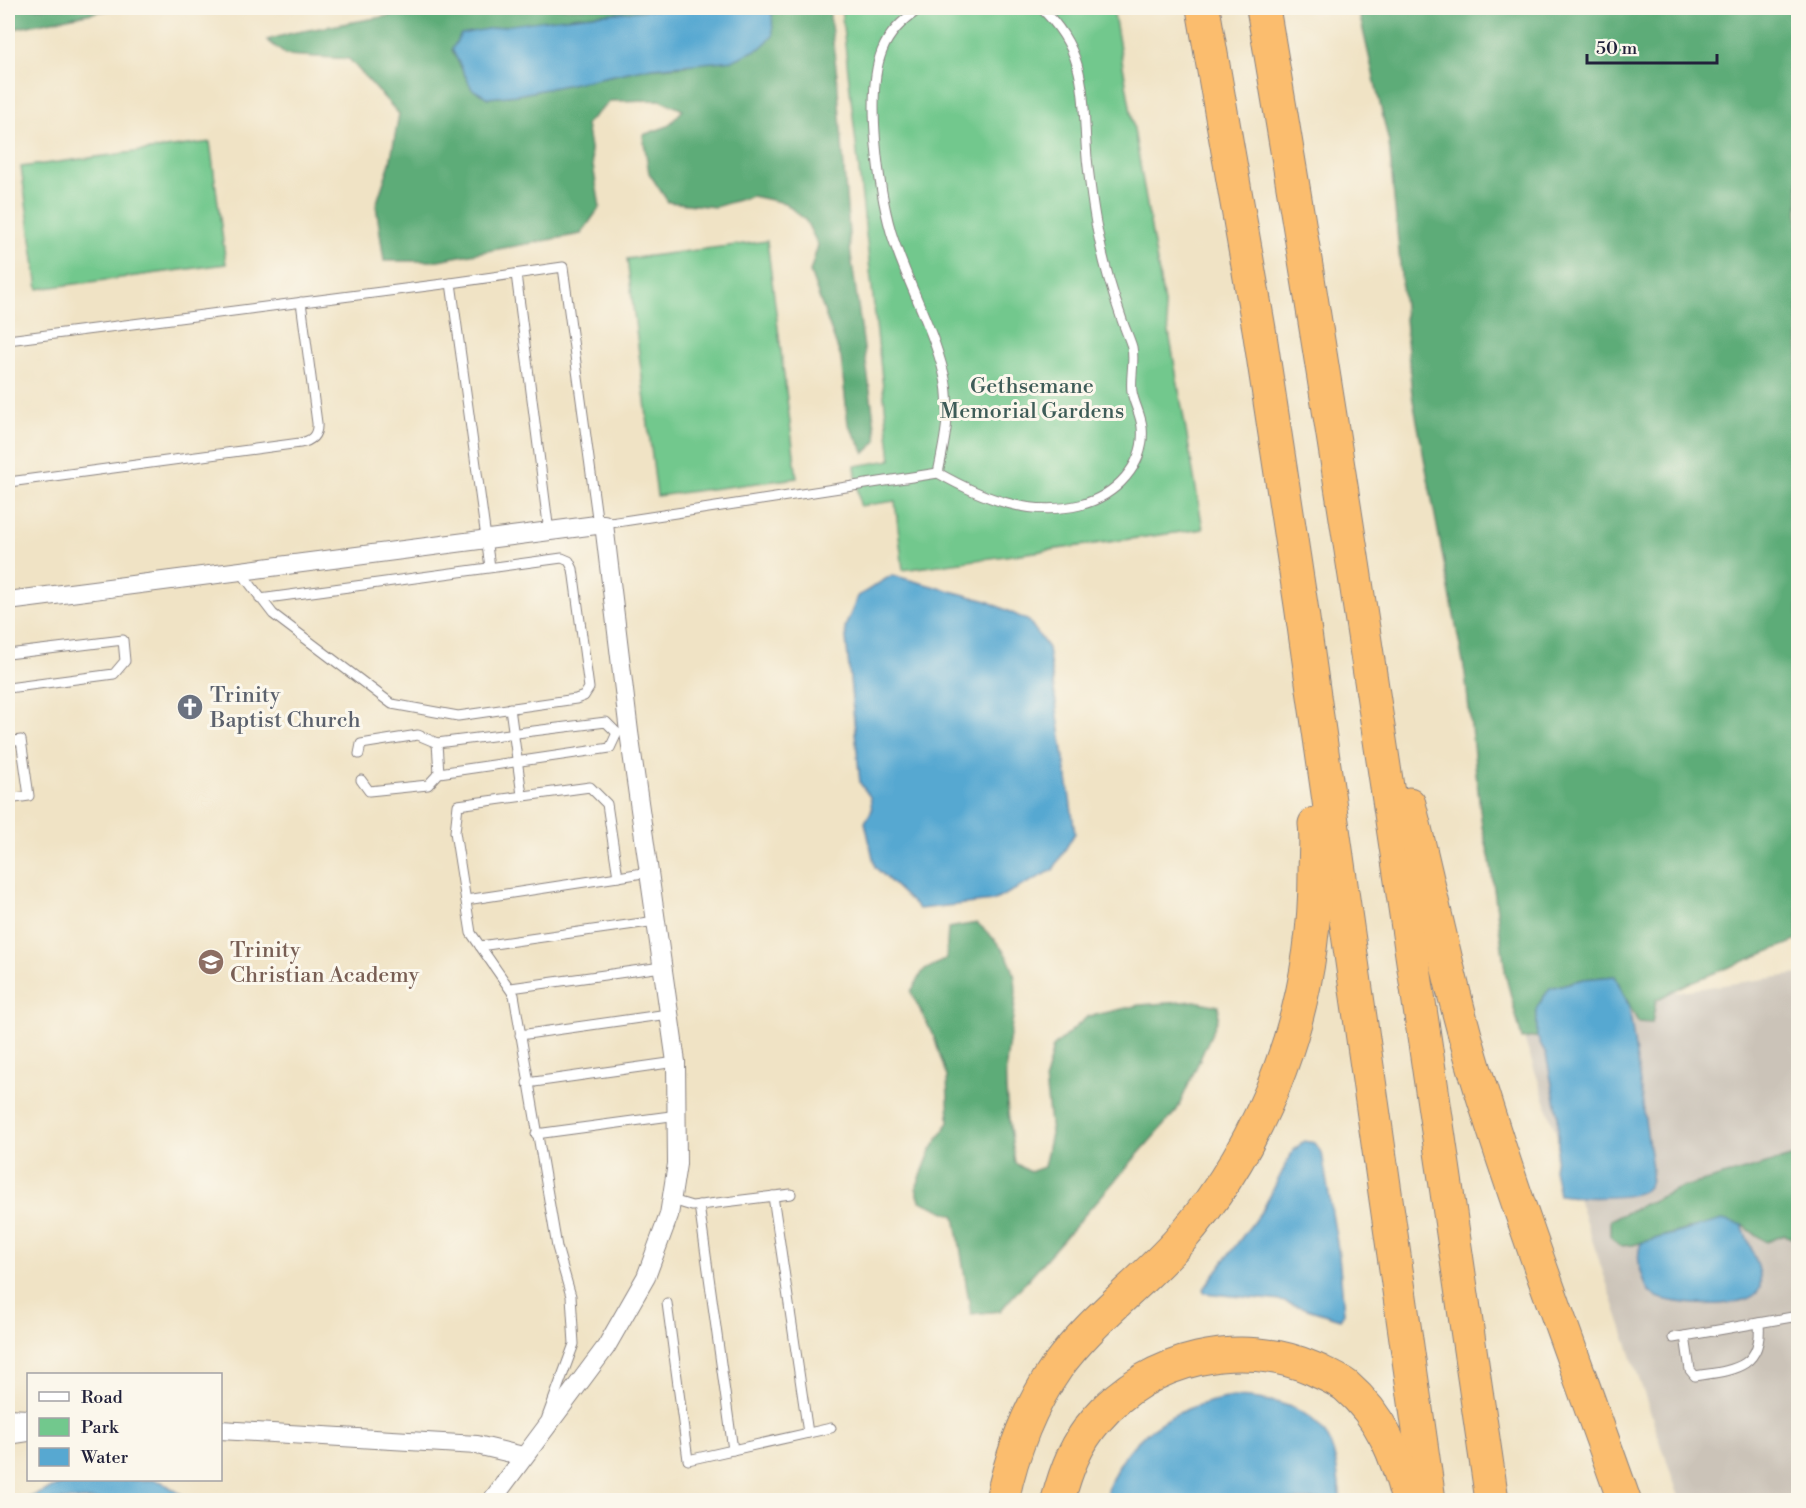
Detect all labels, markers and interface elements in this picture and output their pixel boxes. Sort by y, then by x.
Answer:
scale bar [1587,27,1718,65]
text: 50 m [1596,37,1638,60]
park label: Gethsemane Memorial Gardens [940,373,1124,425]
place label: Trinity Baptist Church [209,682,361,734]
church icon: Trinity Baptist Church [175,692,205,722]
place label: Trinity Christian Academy [230,937,419,989]
school or university icon: Trinity Christian Academy [196,947,226,977]
legend [27,1373,222,1481]
text: Road [81,1386,124,1409]
text: Park [81,1416,120,1439]
text: Water [80,1446,129,1469]

